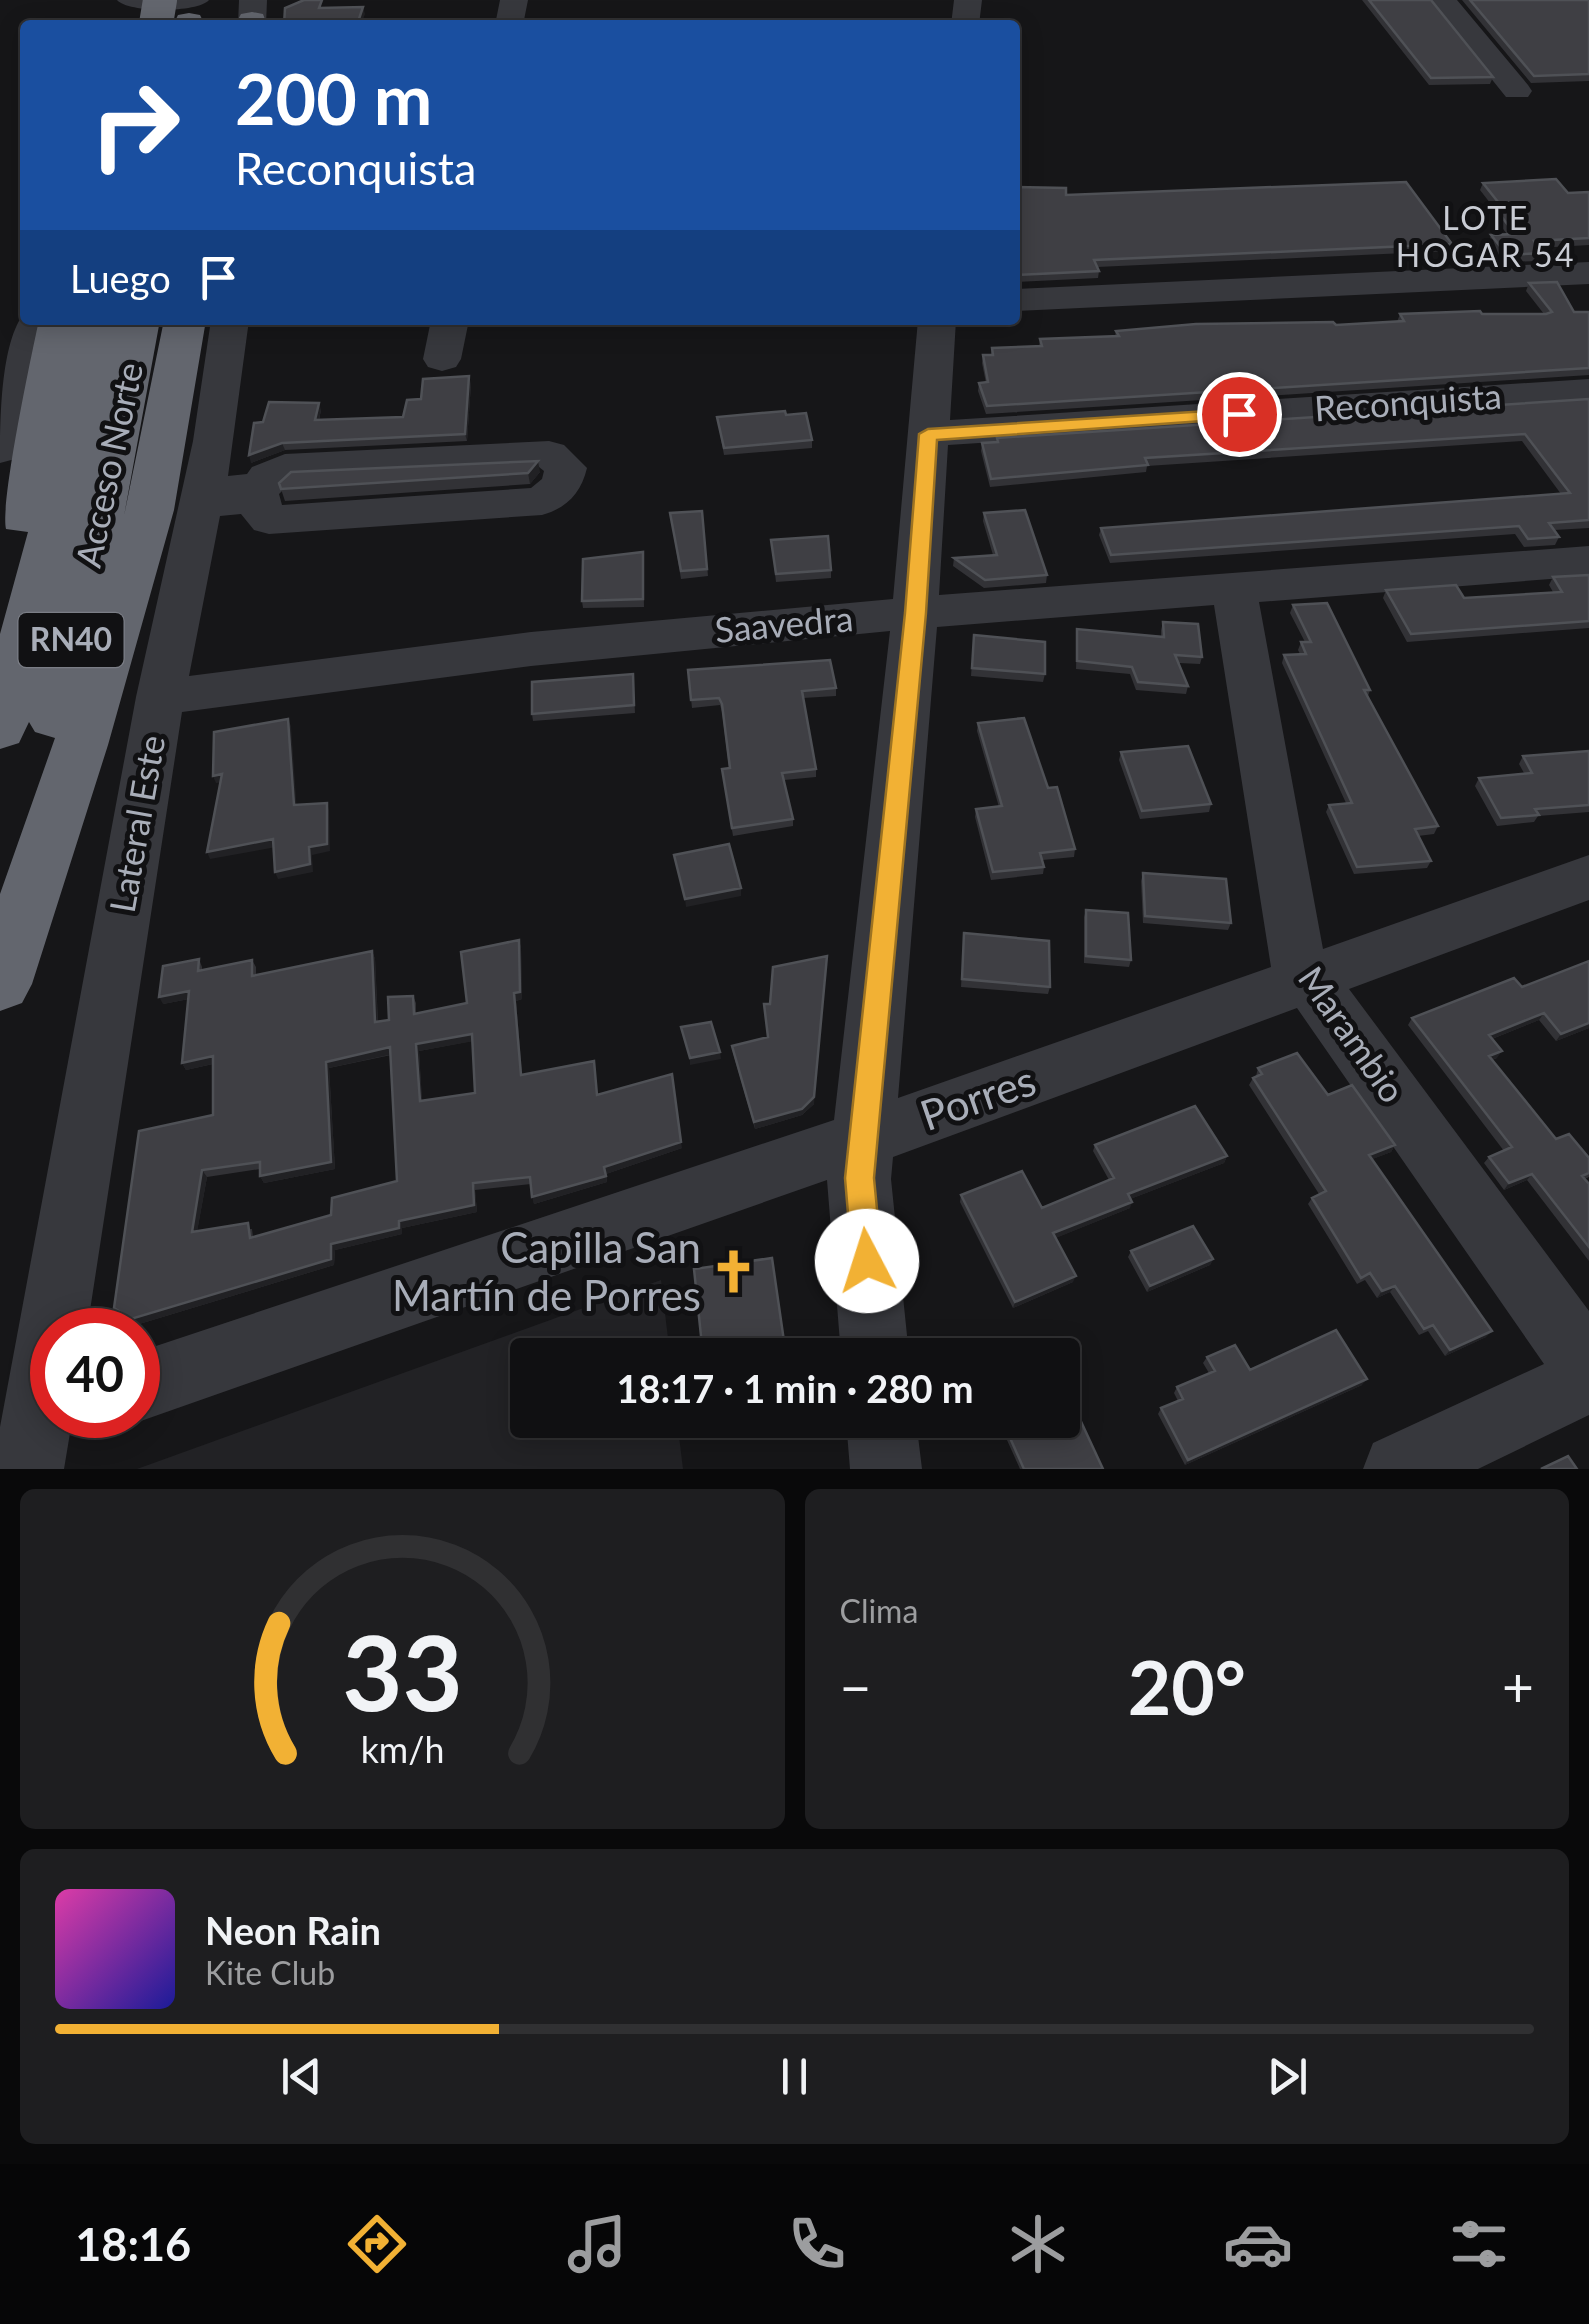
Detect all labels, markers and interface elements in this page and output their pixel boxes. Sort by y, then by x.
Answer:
text: 200 m [235,56,432,140]
icon: right [70,60,200,190]
text: Reconquista [235,141,476,195]
district label: LOTE HOGAR 54 [1396,198,1576,274]
icon: arrive [191,250,246,305]
text: Luego [70,255,171,301]
street label: Acceso Norte [66,358,150,571]
pin [1197,372,1282,457]
street label: Reconquista [1313,374,1503,428]
icon: arrive [1212,387,1267,442]
street label: Saavedra [713,596,855,650]
road number: RN40 [18,613,124,667]
street label: Lateral Este [100,732,172,916]
street label: Marambio [1291,958,1415,1110]
street label: Porres [914,1054,1042,1140]
position arrow [815,1209,919,1313]
place label: Capilla San Martín de Porres [392,1222,701,1320]
church icon: Capilla San Martín de Porres [710,1248,758,1296]
speed limit sign: 40 [30,1308,160,1438]
text: 18:17 · 1 min · 280 m [616,1365,974,1411]
text: Clima [840,1591,918,1630]
text: 33 [342,1608,463,1733]
text: 20° [1128,1641,1246,1731]
text: − [840,1653,871,1719]
text: + [1502,1653,1534,1719]
text: km/h [360,1728,444,1771]
text: Neon Rain [205,1907,381,1953]
text: Kite Club [205,1953,335,1992]
icon: previous [274,2049,329,2104]
icon: pause [767,2049,822,2104]
icon: next [1260,2049,1315,2104]
icon: directions [342,2209,412,2279]
icon: music [562,2209,632,2279]
icon: phone [782,2209,852,2279]
icon: climate [1003,2209,1073,2279]
icon: car [1223,2209,1293,2279]
icon: filters [1444,2209,1514,2279]
text: 18:16 [75,2217,191,2271]

